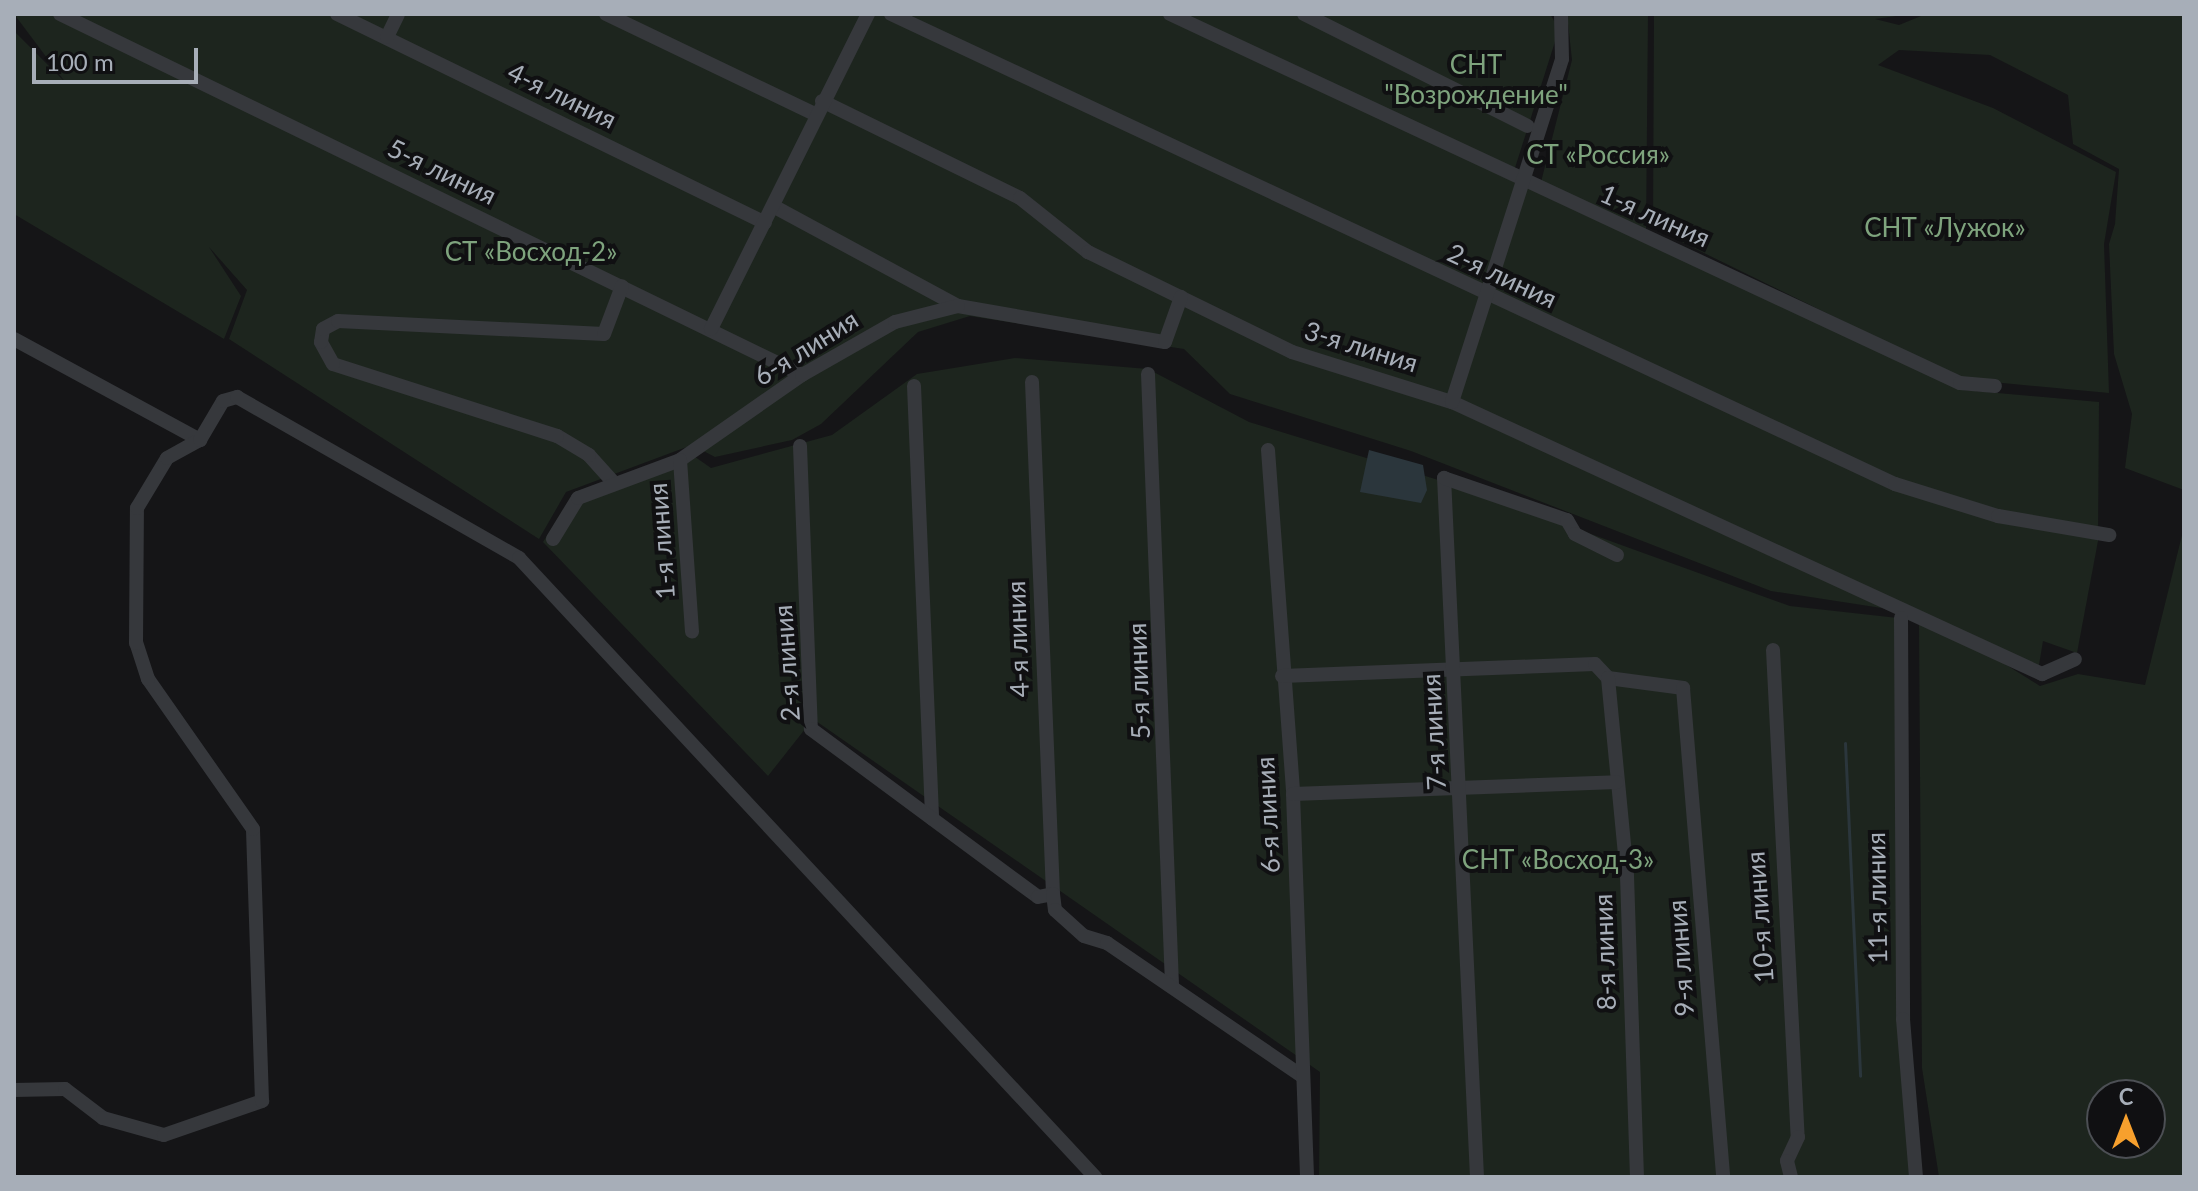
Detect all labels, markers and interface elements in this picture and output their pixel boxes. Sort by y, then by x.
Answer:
scale bar [36,32,202,82]
text: 100 m [46,47,114,76]
park label: СНТ "Возрождение" [1384,49,1568,110]
street label: 4-я линия [503,56,621,136]
street label: 5-я линия [383,132,501,212]
park label: СТ «Россия» [1526,139,1670,171]
street label: 1-я линия [1595,178,1715,254]
park label: СНТ «Лужок» [1864,212,2026,244]
park label: СТ «Восход-2» [445,236,617,268]
street label: 2-я линия [1442,237,1562,315]
street label: 6-я линия [748,304,864,392]
street label: 3-я линия [1301,315,1421,379]
street label: 1-я линия [642,482,682,600]
street label: 4-я линия [1000,580,1036,698]
street label: 2-я линия [767,604,807,722]
street label: 5-я линия [1121,622,1157,740]
street label: 7-я линия [1415,673,1453,791]
street label: 6-я линия [1249,756,1287,874]
street label: 11-я линия [1860,832,1894,964]
park label: СНТ «Восход-3» [1462,844,1654,876]
street label: 10-я линия [1740,850,1780,984]
street label: 8-я линия [1587,893,1623,1011]
street label: 9-я линия [1661,899,1701,1017]
north arrow [2086,1079,2166,1159]
text: С [2119,1083,2133,1110]

